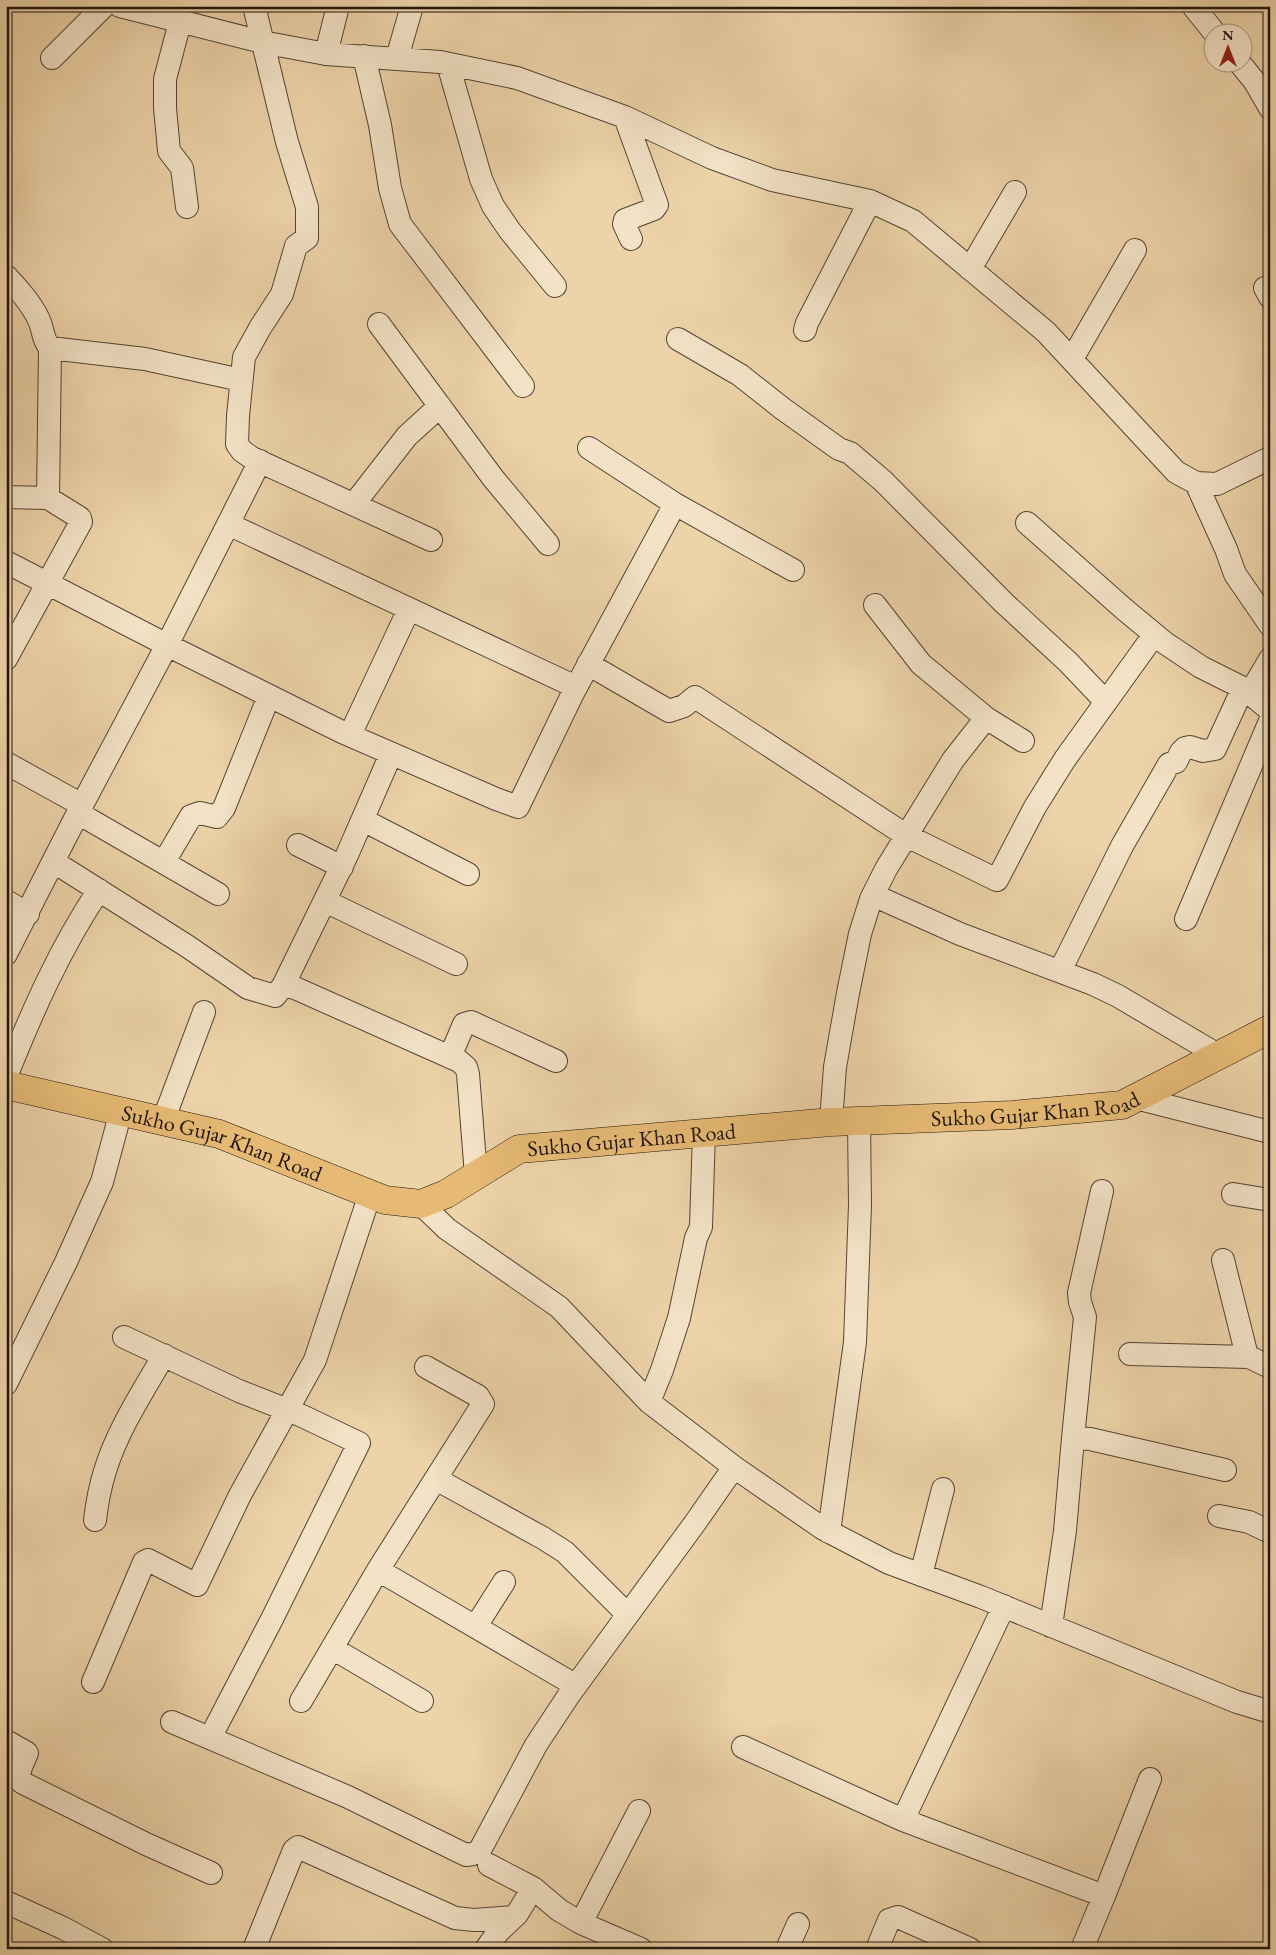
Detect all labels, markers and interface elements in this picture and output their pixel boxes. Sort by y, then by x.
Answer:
north arrow [1204,22,1254,72]
text: N [1222,26,1234,44]
street label: Sukho Gujar Khan Road [930,1084,1145,1133]
street label: Sukho Gujar Khan Road [119,1098,327,1188]
street label: Sukho Gujar Khan Road [526,1116,738,1163]

